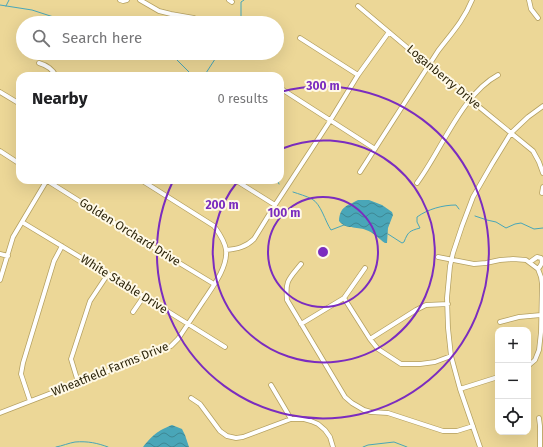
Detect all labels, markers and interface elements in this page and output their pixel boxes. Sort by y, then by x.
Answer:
search box [16,16,284,60]
icon: search [30,27,52,49]
text: Search here [62,29,142,47]
street label: Loganberry Drive [404,42,484,112]
text: 300 m [305,79,340,93]
text: Nearby [32,88,87,109]
text: 0 results [217,91,268,106]
street label: Golden Orchard Drive [77,195,183,269]
text: 200 m [205,198,239,212]
text: 100 m [268,206,300,220]
centre of rings [316,245,330,259]
street label: White Stable Drive [78,252,170,316]
map controls [495,327,531,435]
button: + [495,327,531,363]
street label: Wheatfield Farms Drive [49,339,171,399]
button: − [495,363,531,399]
button: locate [495,399,531,435]

